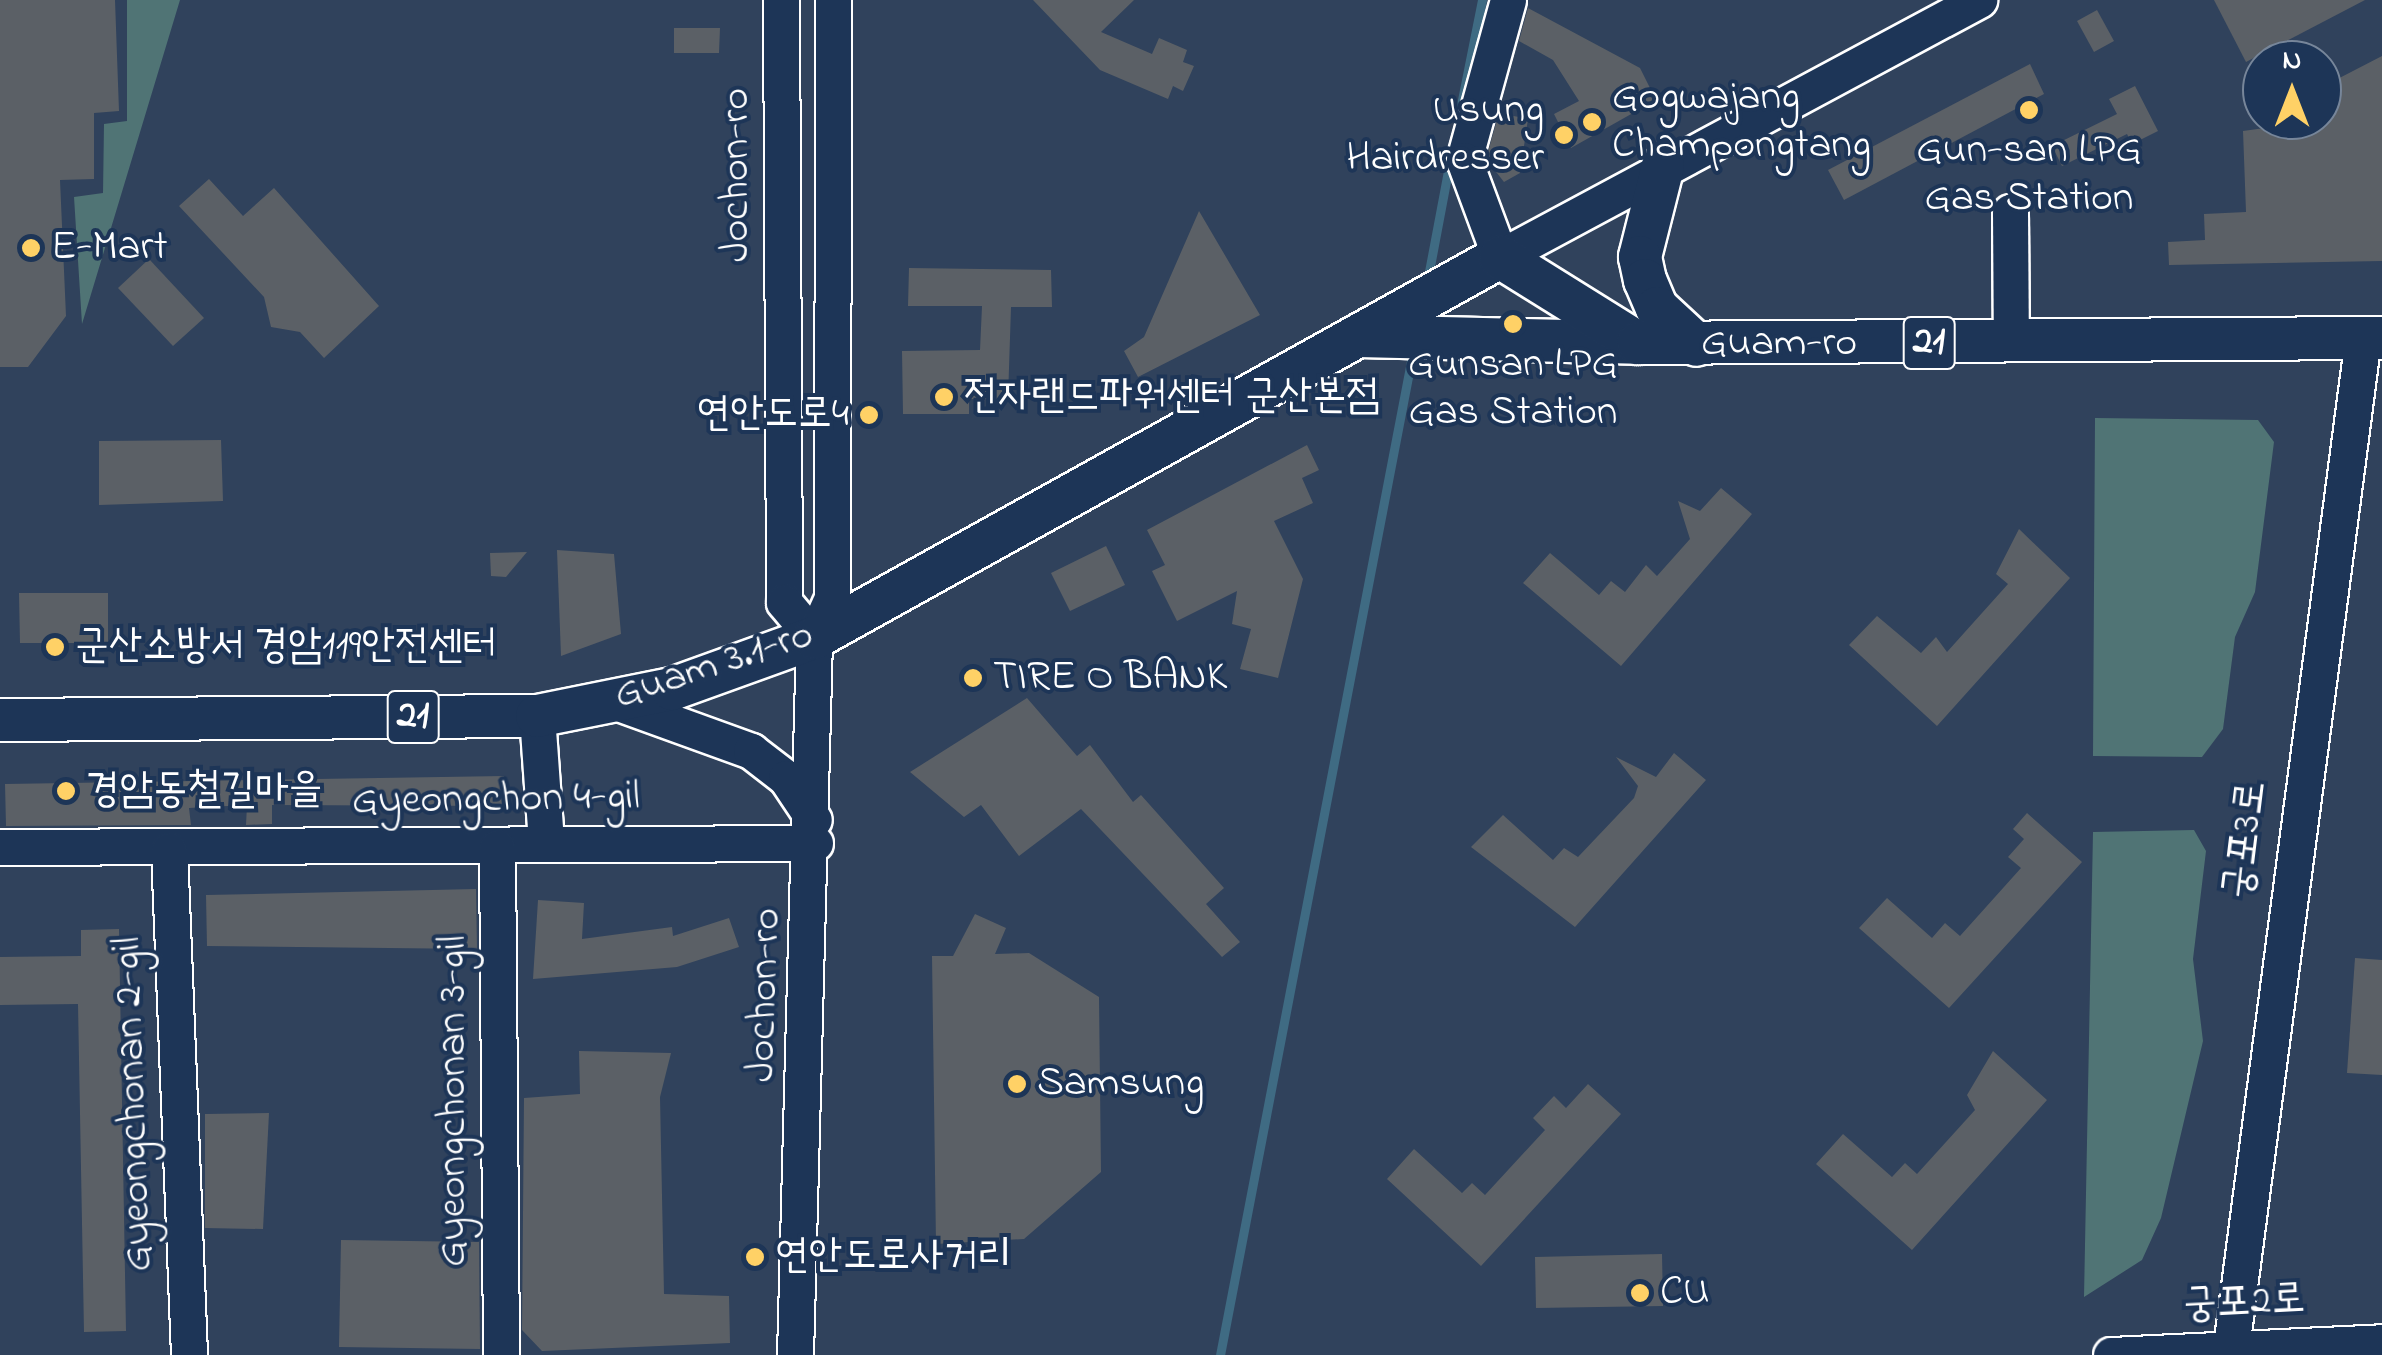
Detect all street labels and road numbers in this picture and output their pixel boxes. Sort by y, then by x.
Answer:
street label: Jochon-ro [712,88,762,262]
road number: 21 [1902,308,1956,378]
street label: Guam-ro [1701,319,1857,369]
street label: Guam 3.1-ro [608,610,820,722]
road number: 21 [386,682,440,752]
street label: Gyeongchon 4-gil [352,772,640,828]
street label: 궁포3로 [2214,778,2278,902]
street label: Jochon-ro [737,907,793,1083]
street label: Gyeongchonan 3-gil [429,935,479,1267]
street label: Gyeongchonan 2-gil [103,936,165,1272]
street label: 궁포2로 [2182,1275,2306,1331]

